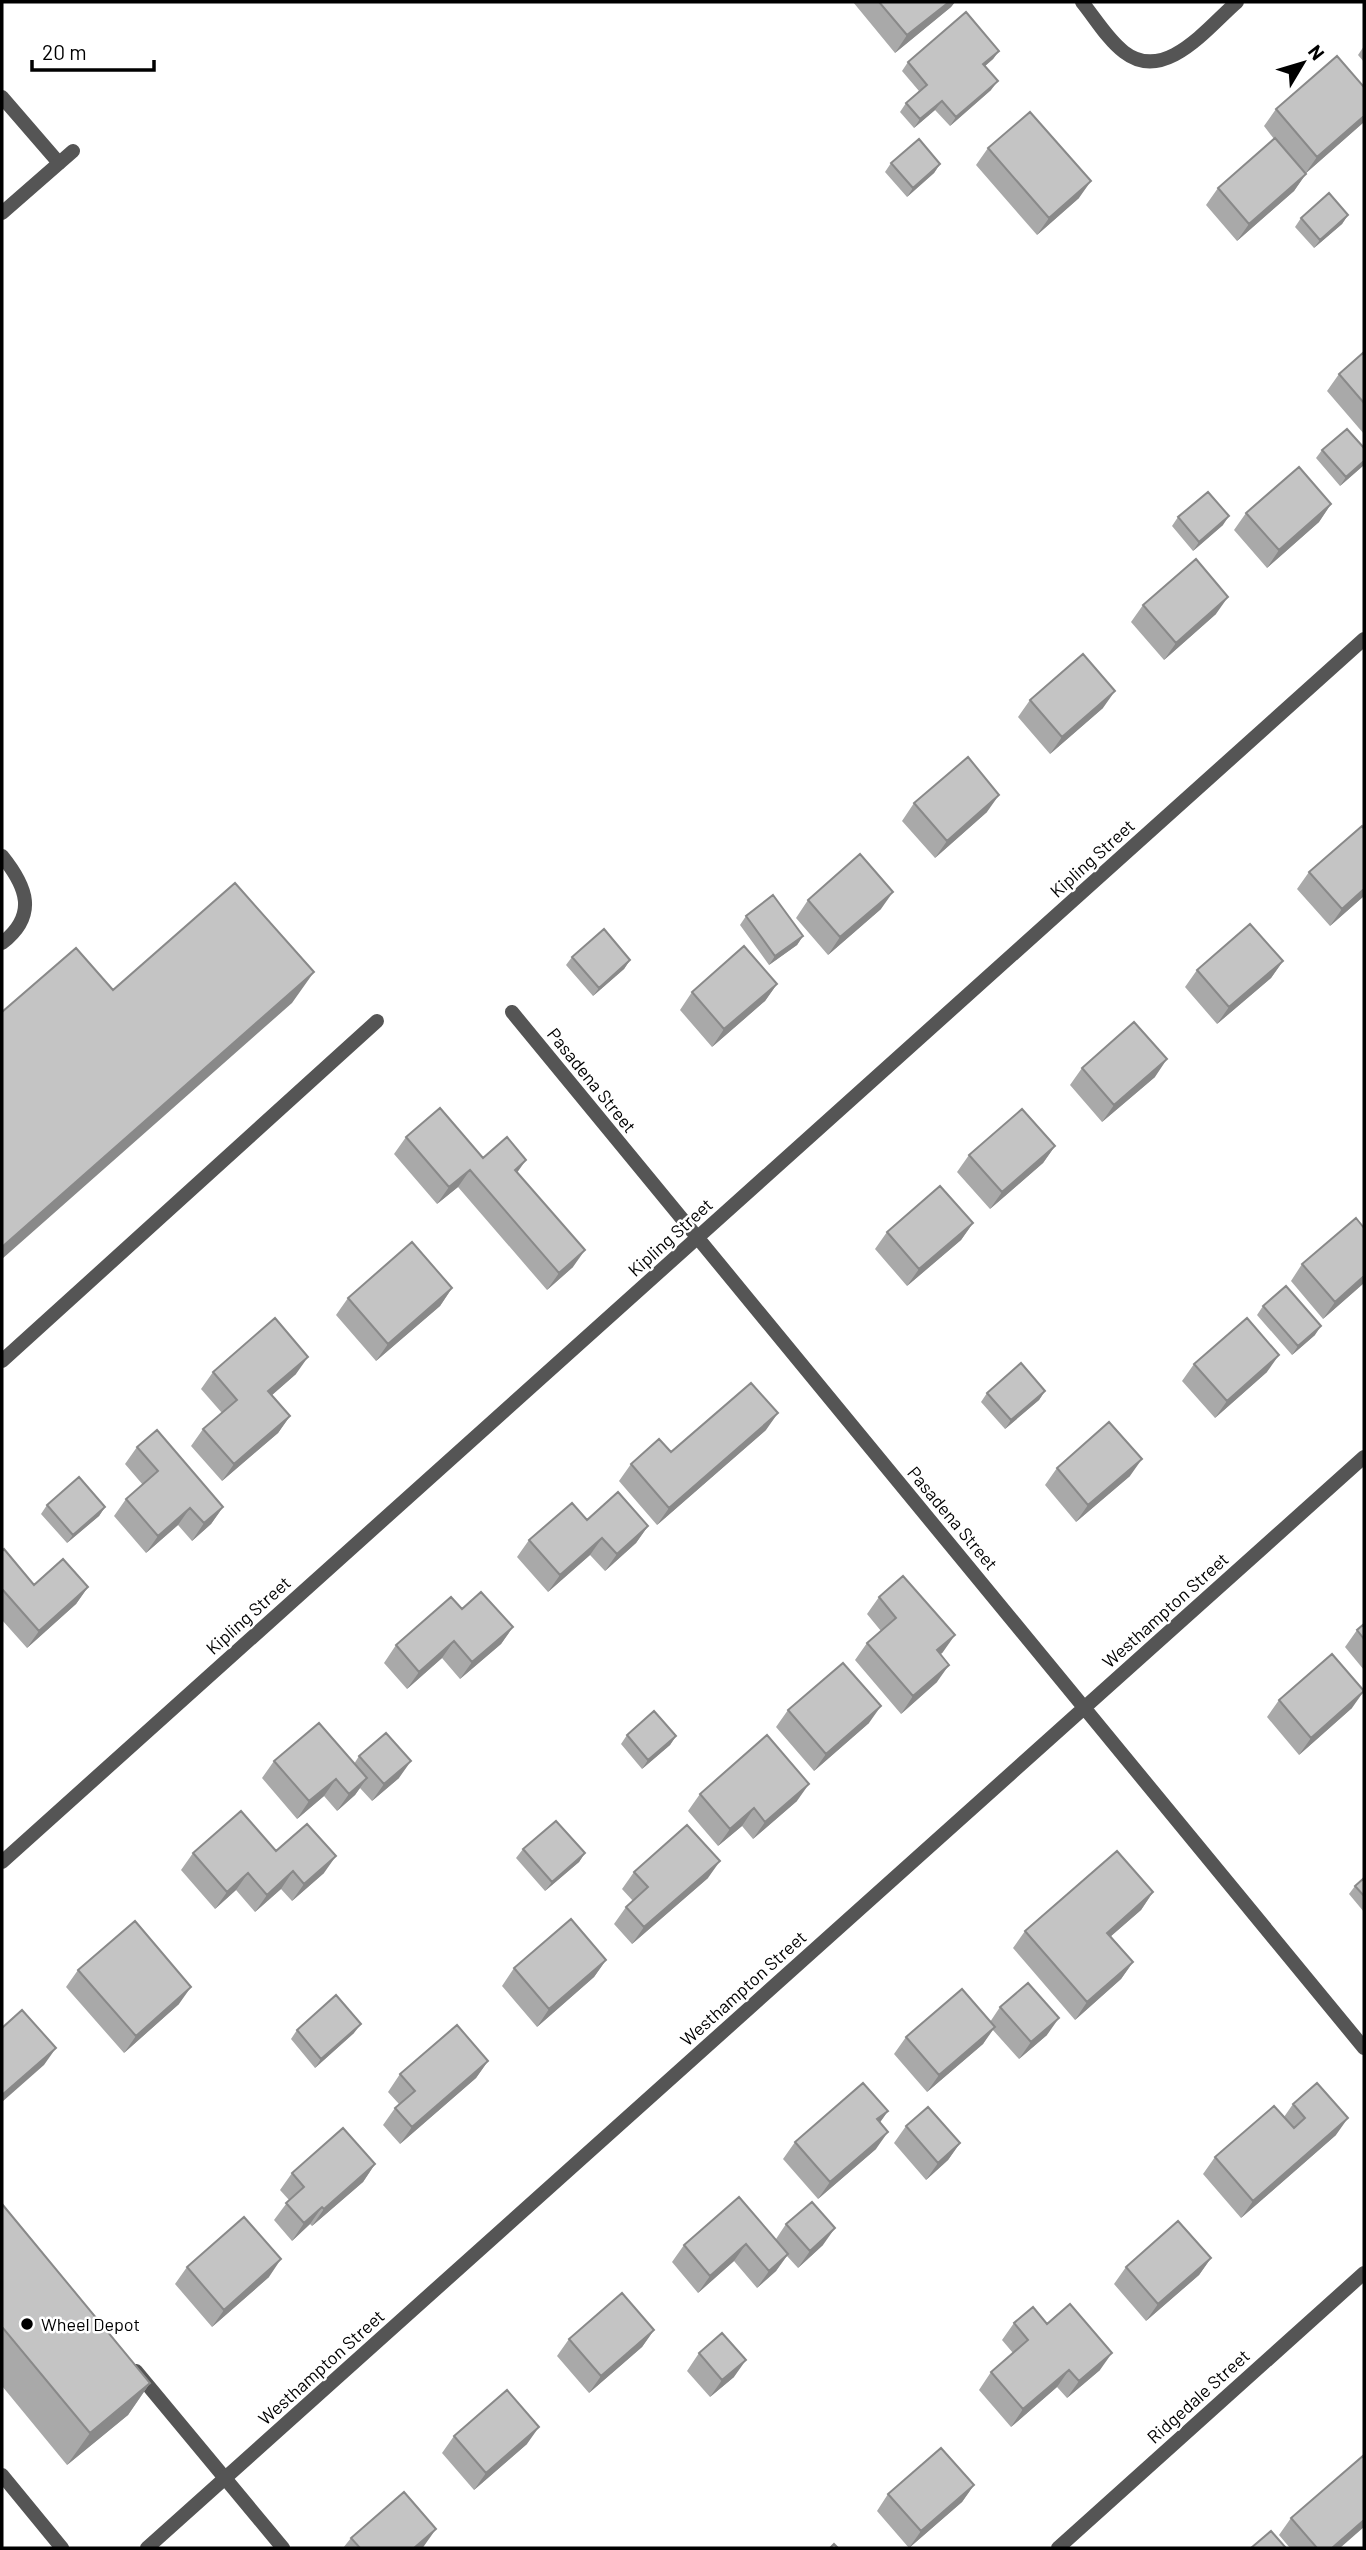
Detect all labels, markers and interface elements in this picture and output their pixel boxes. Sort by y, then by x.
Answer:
scale bar [32,28,154,72]
north arrow [1268,28,1338,98]
text: 20 m [42,39,87,64]
text: N [1304,40,1330,64]
street label: Kipling Street [1045,814,1139,902]
street label: Pasadena Street [543,1023,641,1137]
street label: Kipling Street [623,1193,717,1281]
street label: Pasadena Street [903,1462,1003,1574]
street label: Westhampton Street [1098,1548,1232,1672]
street label: Kipling Street [201,1571,295,1659]
street label: Westhampton Street [676,1926,810,2050]
street label: Westhampton Street [254,2305,388,2429]
place label: Wheel Depot [41,2313,140,2335]
marker: Wheel Depot [19,2316,35,2332]
street label: Ridgedale Street [1142,2344,1254,2448]

